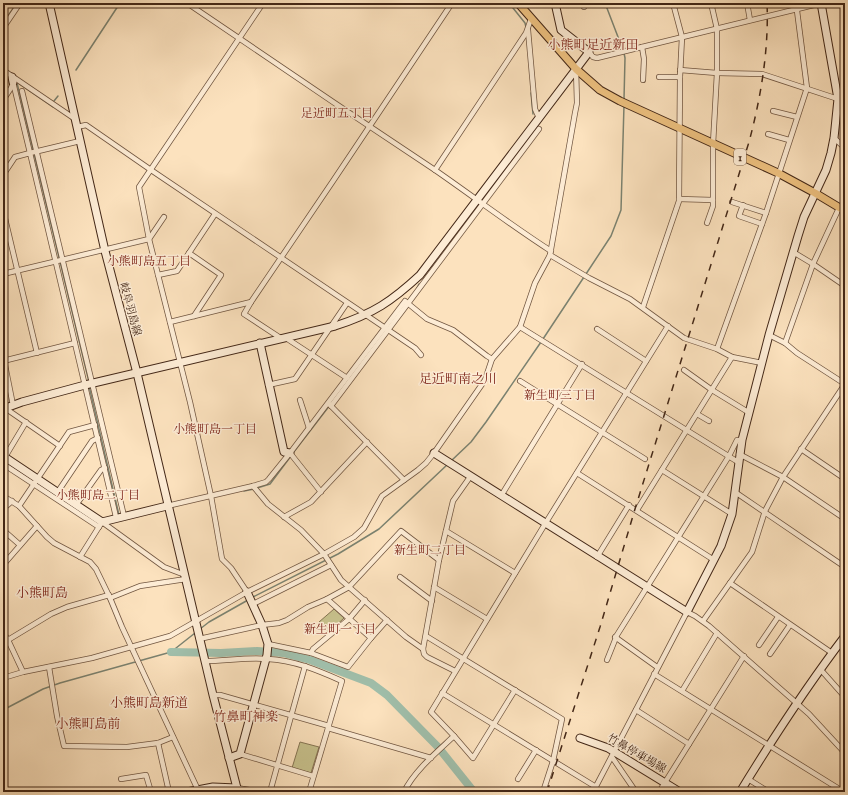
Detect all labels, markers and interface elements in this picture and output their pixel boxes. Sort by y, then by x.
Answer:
district label: 小熊町足近新田 [547,37,639,54]
district label: 足近町五丁目 [301,106,373,121]
road number: 1 [734,149,746,165]
district label: 小熊町島五丁目 [107,254,191,269]
street label: 岐阜羽島線 [116,281,144,338]
district label: 足近町南之川 [419,371,497,388]
district label: 新生町三丁目 [524,388,596,403]
district label: 小熊町島一丁目 [173,422,257,437]
district label: 小熊町島二丁目 [56,488,140,503]
district label: 新生町二丁目 [394,543,466,558]
district label: 小熊町島 [16,585,68,602]
district label: 新生町一丁目 [304,622,376,637]
district label: 小熊町島新道 [110,695,188,712]
district label: 竹鼻町神楽 [213,709,279,726]
district label: 小熊町島前 [55,716,121,733]
street label: 竹鼻停車場線 [604,731,669,776]

